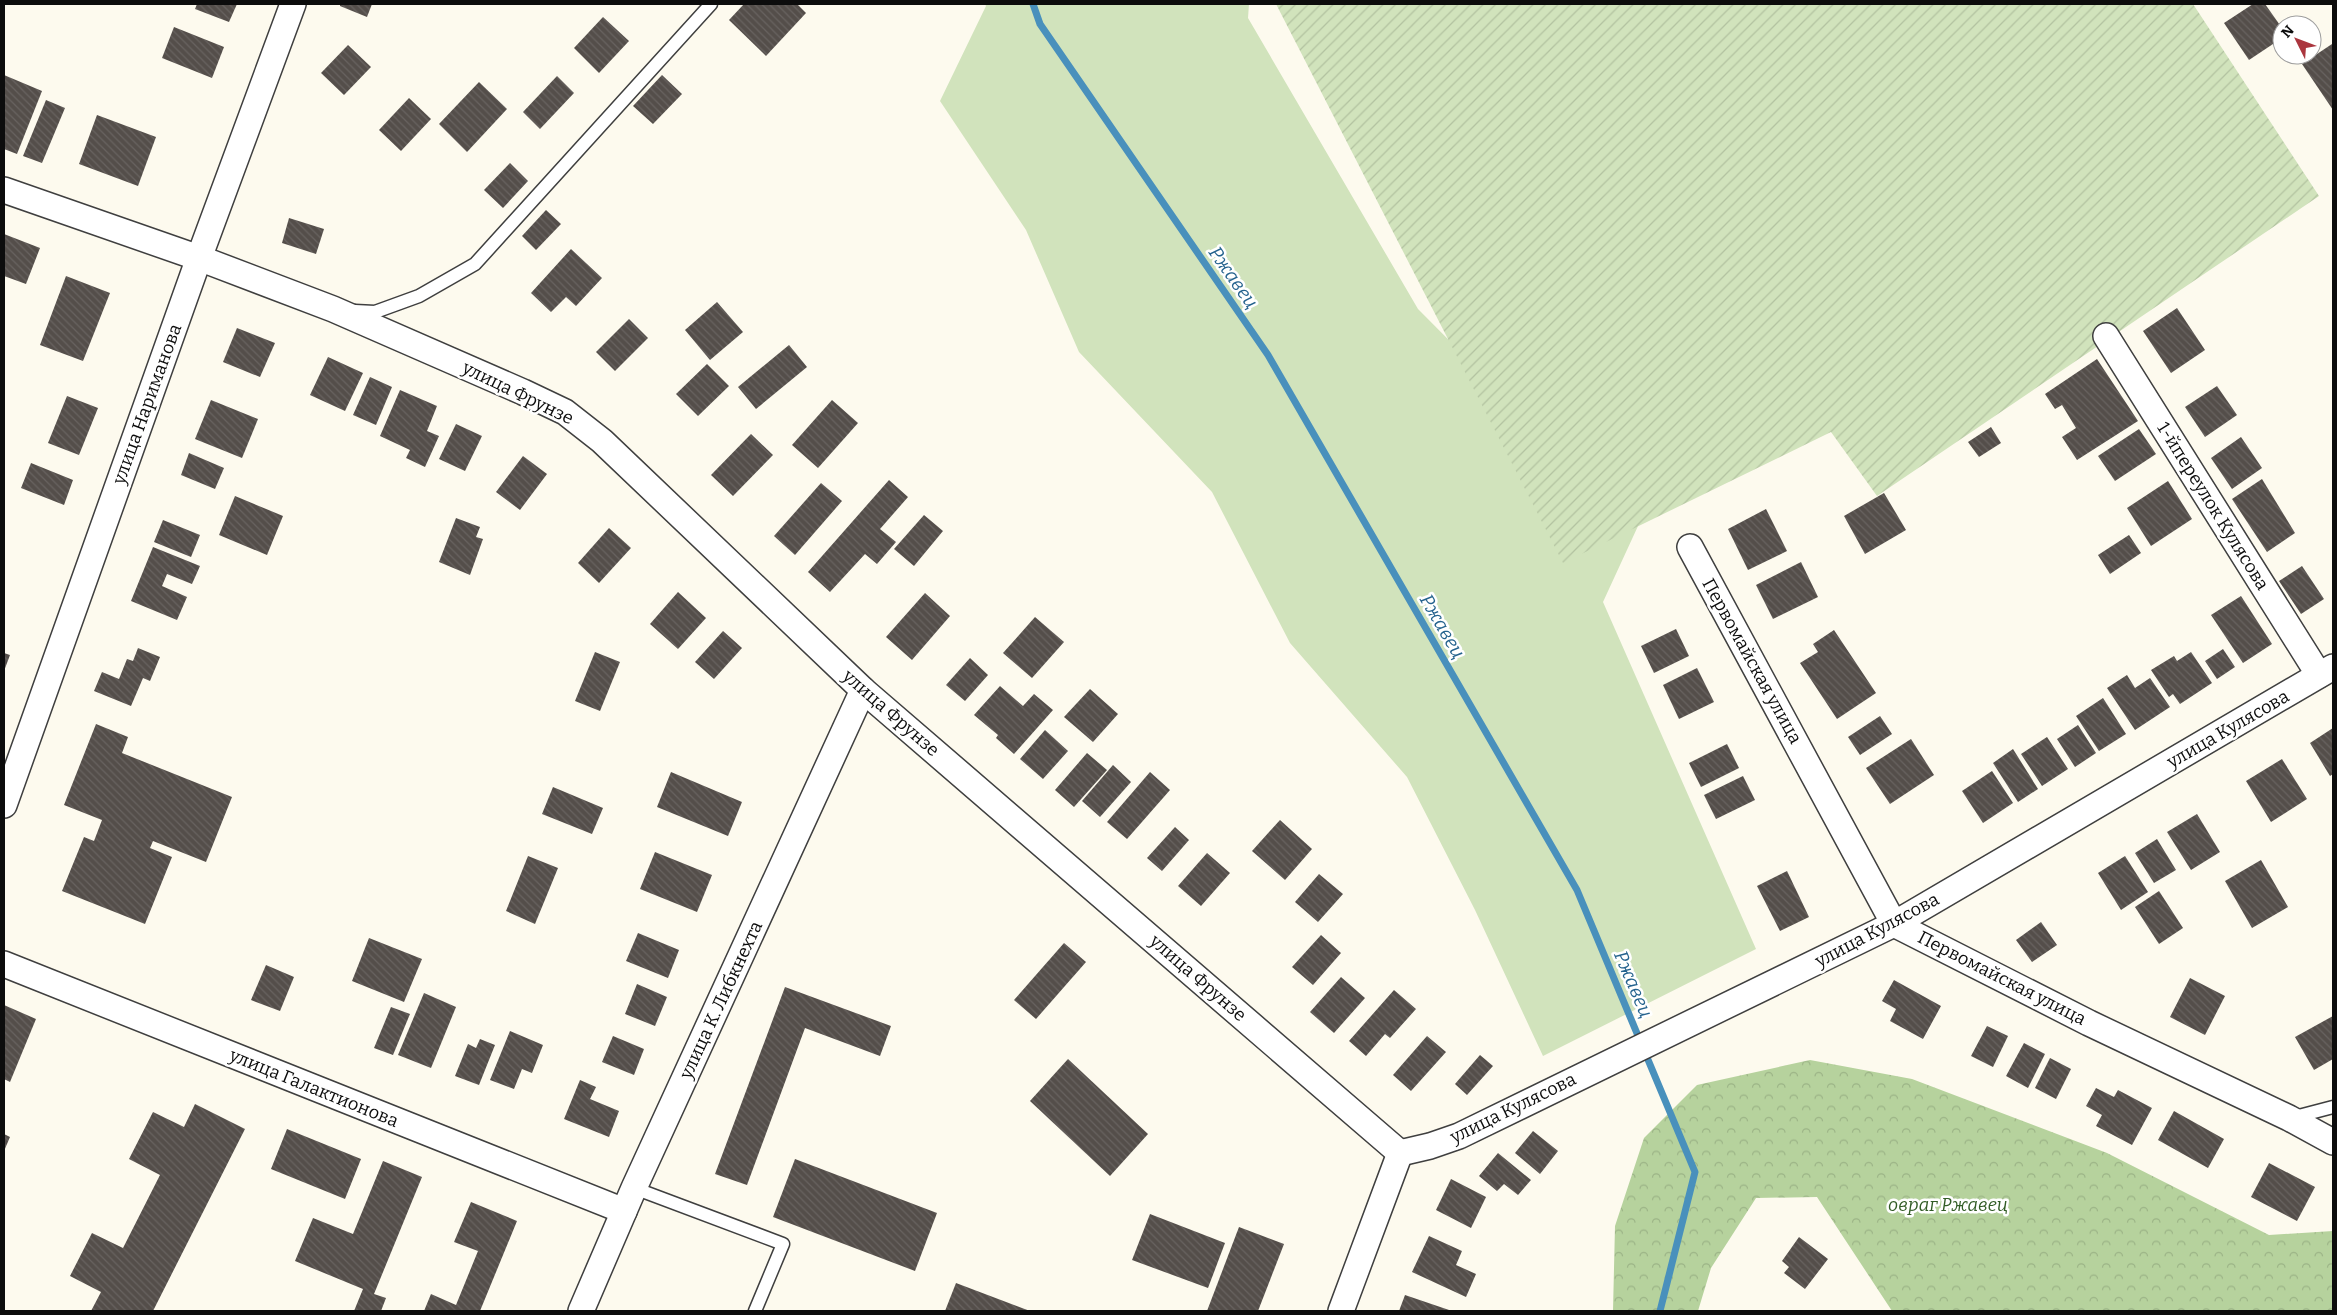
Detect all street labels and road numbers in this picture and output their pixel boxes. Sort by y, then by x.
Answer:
street label: улица Нариманова [107,321,186,488]
street label: улица Фрунзе [458,356,577,429]
street label: 1-йпереулок Кулясова [2152,418,2274,594]
street label: Первомайская улица [1697,574,1807,748]
street label: улица Фрунзе [837,664,944,761]
street label: улица Кулясова [2162,685,2293,773]
street label: улица Кулясова [1810,888,1943,972]
street label: улица К. Либкнехта [674,918,767,1083]
street label: Первомайская улица [1914,926,2090,1030]
street label: улица Фрунзе [1144,929,1251,1026]
street label: улица Галактионова [225,1044,402,1132]
street label: улица Кулясова [1446,1068,1580,1148]

